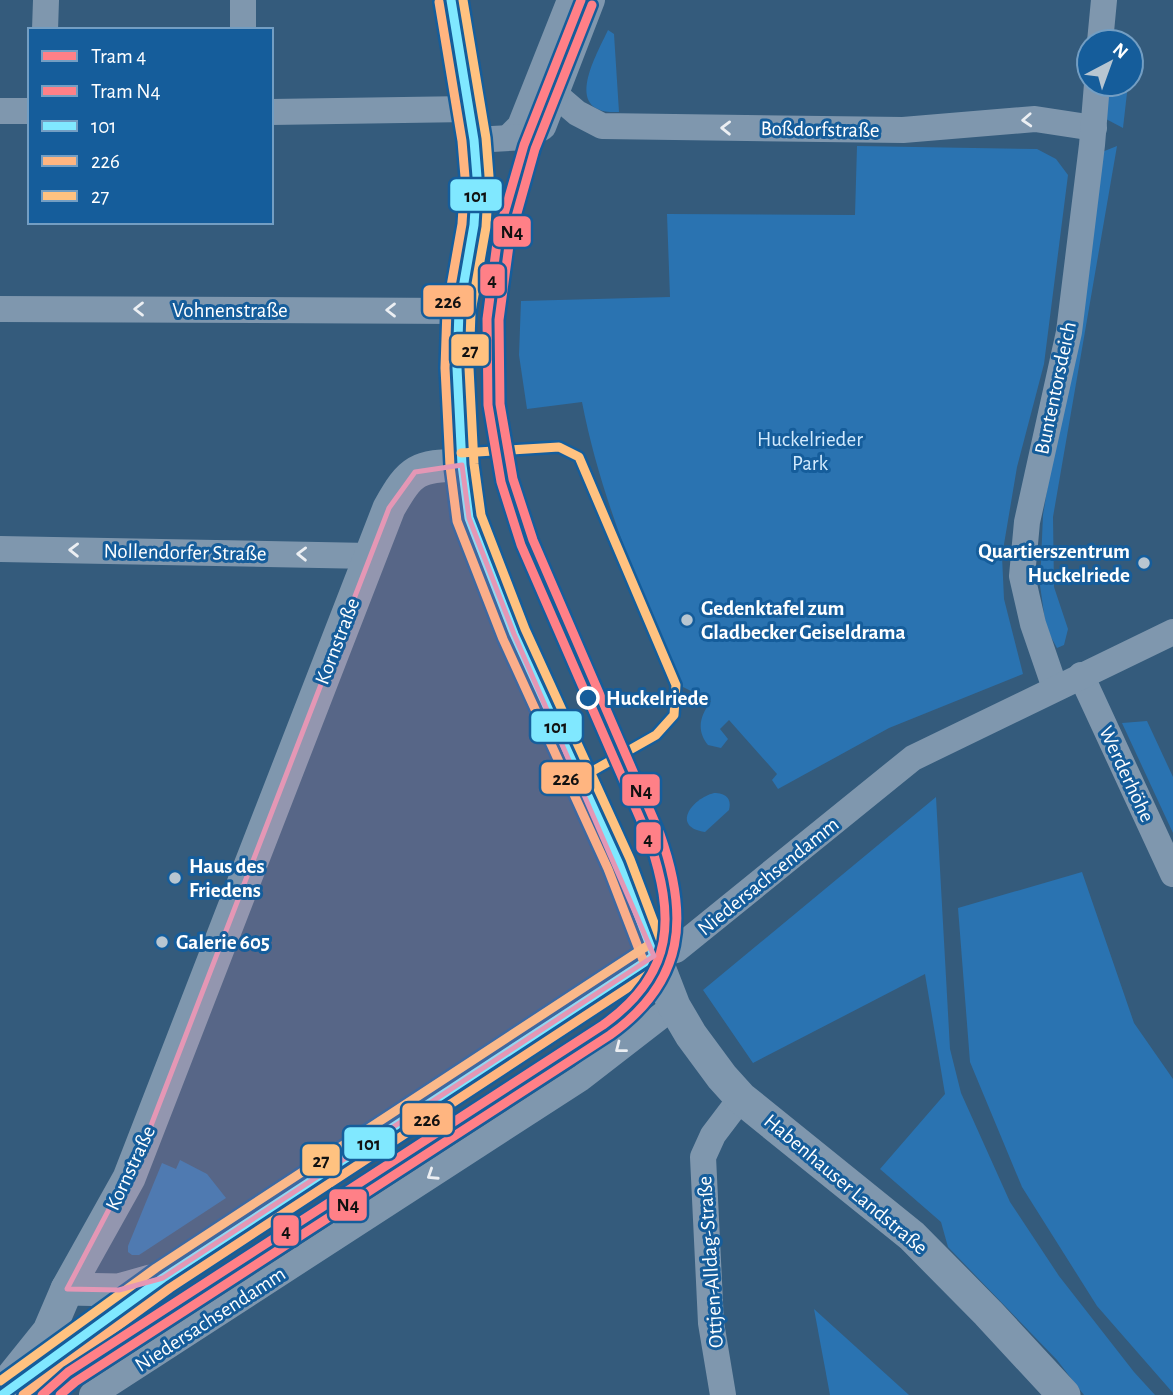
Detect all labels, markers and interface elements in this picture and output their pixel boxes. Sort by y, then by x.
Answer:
legend [28,28,273,224]
north arrow [1075,28,1145,98]
text: N [1109,40,1131,63]
text: Tram 4 [91,46,146,67]
text: Tram N4 [91,81,161,102]
one-way arrow [1021,112,1032,127]
text: 101 [91,116,117,137]
street label: Boßdorfstraße [760,118,880,141]
one-way arrow [720,120,731,136]
text: 226 [91,151,120,172]
line badge: 101 [449,178,503,212]
text: 27 [91,186,110,207]
text: 101 [464,187,488,206]
line badge: N4 [492,215,532,248]
text: N4 [501,223,524,242]
line badge: 4 [479,263,506,297]
text: 4 [487,271,497,290]
line badge: 226 [422,284,475,318]
text: 226 [434,293,462,312]
street label: Vohnenstraße [172,300,288,321]
one-way arrow [133,302,144,317]
one-way arrow [385,302,396,318]
street label: Buntentorsdeich [1031,320,1080,456]
line badge: 27 [450,333,490,367]
text: 27 [461,342,479,361]
park label: Huckelrieder Park [757,429,863,474]
street label: Nollendorfer Straße [103,541,267,564]
place label: Quartierszentrum Huckelriede [978,541,1130,586]
one-way arrow [68,542,79,558]
one-way arrow [296,547,307,562]
marker: Quartierszentrum Huckelriede [1136,555,1152,571]
street label: Kornstraße [311,595,364,687]
place label: Gedenktafel zum Gladbecker Geiseldrama [701,598,906,643]
marker: Gedenktafel zum Gladbecker Geiseldrama [679,612,695,628]
marker: Huckelriede [577,687,599,709]
place label: Huckelriede [606,688,709,709]
line badge: 101 [530,710,583,743]
text: 101 [544,718,568,737]
street label: Werderhöhe [1095,723,1158,826]
line badge: 226 [540,761,593,795]
text: 226 [552,770,580,789]
line badge: N4 [621,773,661,807]
text: N4 [630,782,653,801]
street label: Niedersachsendamm [694,813,843,940]
line badge: 4 [635,821,662,855]
text: 4 [643,830,653,849]
place label: Haus des Friedens [189,856,265,901]
marker: Haus des Friedens [167,870,183,886]
place label: Galerie 605 [176,932,270,953]
marker: Galerie 605 [154,934,170,950]
one-way arrow [615,1040,628,1053]
line badge: 226 [401,1102,454,1136]
street label: Habenhauser Landstraße [760,1110,931,1259]
text: 226 [413,1111,441,1130]
street label: Kornstraße [102,1123,159,1214]
line badge: 101 [343,1126,396,1160]
text: 101 [357,1135,381,1154]
line badge: 27 [301,1143,341,1177]
text: 27 [312,1152,330,1171]
one-way arrow [426,1167,439,1180]
street label: Ottjen-Alldag-Straße [694,1175,727,1349]
line badge: N4 [328,1188,368,1222]
text: N4 [337,1196,360,1215]
line badge: 4 [272,1214,300,1247]
text: 4 [281,1222,291,1241]
street label: Niedersachsendamm [131,1263,289,1376]

